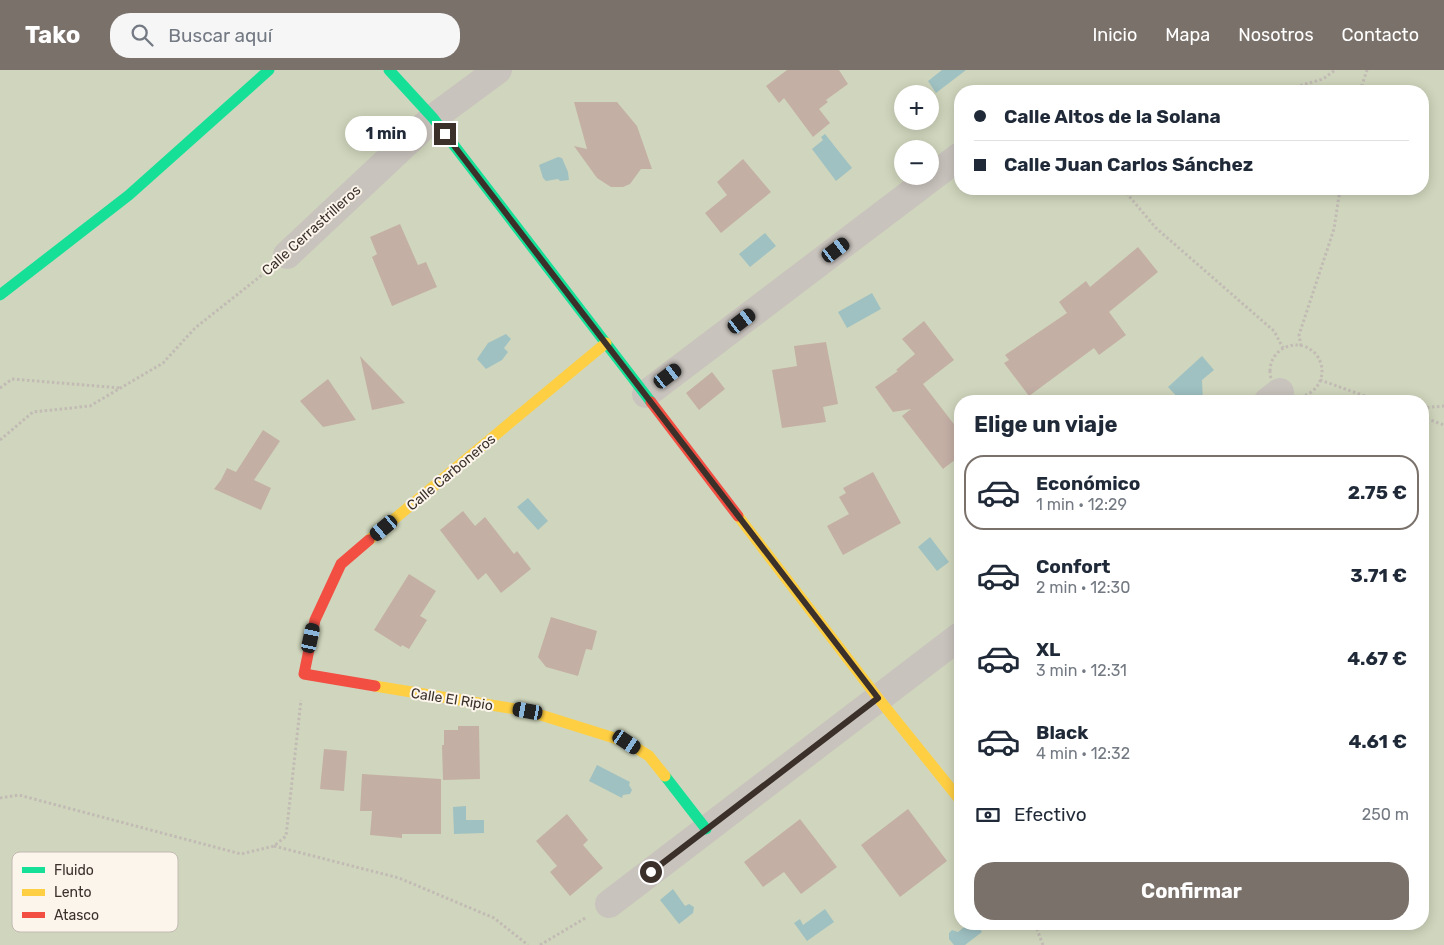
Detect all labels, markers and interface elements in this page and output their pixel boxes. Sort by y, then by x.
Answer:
search box [110,13,460,58]
text: Tako [25,21,80,49]
icon: search [128,21,156,49]
text: Buscar aquí [168,24,272,47]
text: Inicio [1092,24,1137,46]
text: Mapa [1165,24,1210,46]
text: Nosotros [1238,24,1314,46]
text: Contacto [1342,24,1419,46]
map controls [894,85,939,185]
button: + [894,85,939,130]
text: Calle Altos de la Solana [1004,105,1221,128]
callout: 1 min [345,116,428,152]
route end [434,123,456,145]
text: 1 min [366,124,406,143]
button: − [894,140,939,185]
text: Calle Juan Carlos Sánchez [1004,153,1253,176]
street label: Calle Cerrastrilleros [259,182,364,279]
car [819,235,852,265]
car [725,306,758,336]
car [651,361,684,391]
text: Elige un viaje [974,411,1118,438]
street label: Calle Carboneros [404,430,499,514]
icon: car [976,470,1021,515]
text: Económico [1036,472,1140,495]
text: 2.75 € [1348,481,1407,504]
text: 1 min · 12:29 [1036,495,1127,514]
car [367,513,400,543]
icon: car [976,553,1021,598]
text: Confort [1036,555,1110,578]
text: 3.71 € [1350,564,1407,587]
text: 2 min · 12:30 [1036,578,1130,597]
car [300,622,321,654]
icon: car [976,636,1021,681]
text: XL [1036,638,1060,661]
text: 4.67 € [1347,647,1407,670]
text: 3 min · 12:31 [1036,661,1127,680]
street label: Calle El Ripio [410,685,494,714]
car [511,701,544,721]
icon: car [976,719,1021,764]
text: Black [1036,721,1088,744]
car [610,727,643,757]
text: 4.61 € [1348,730,1407,753]
text: 4 min · 12:32 [1036,744,1130,763]
icon: cash [974,801,1002,829]
text: Efectivo [1014,803,1087,826]
text: 250 m [1362,805,1409,824]
legend [12,852,178,932]
route start [640,861,662,883]
text: Fluido [54,862,94,879]
button: Confirmar [974,862,1409,920]
text: Lento [54,884,91,901]
text: Atasco [54,907,99,924]

